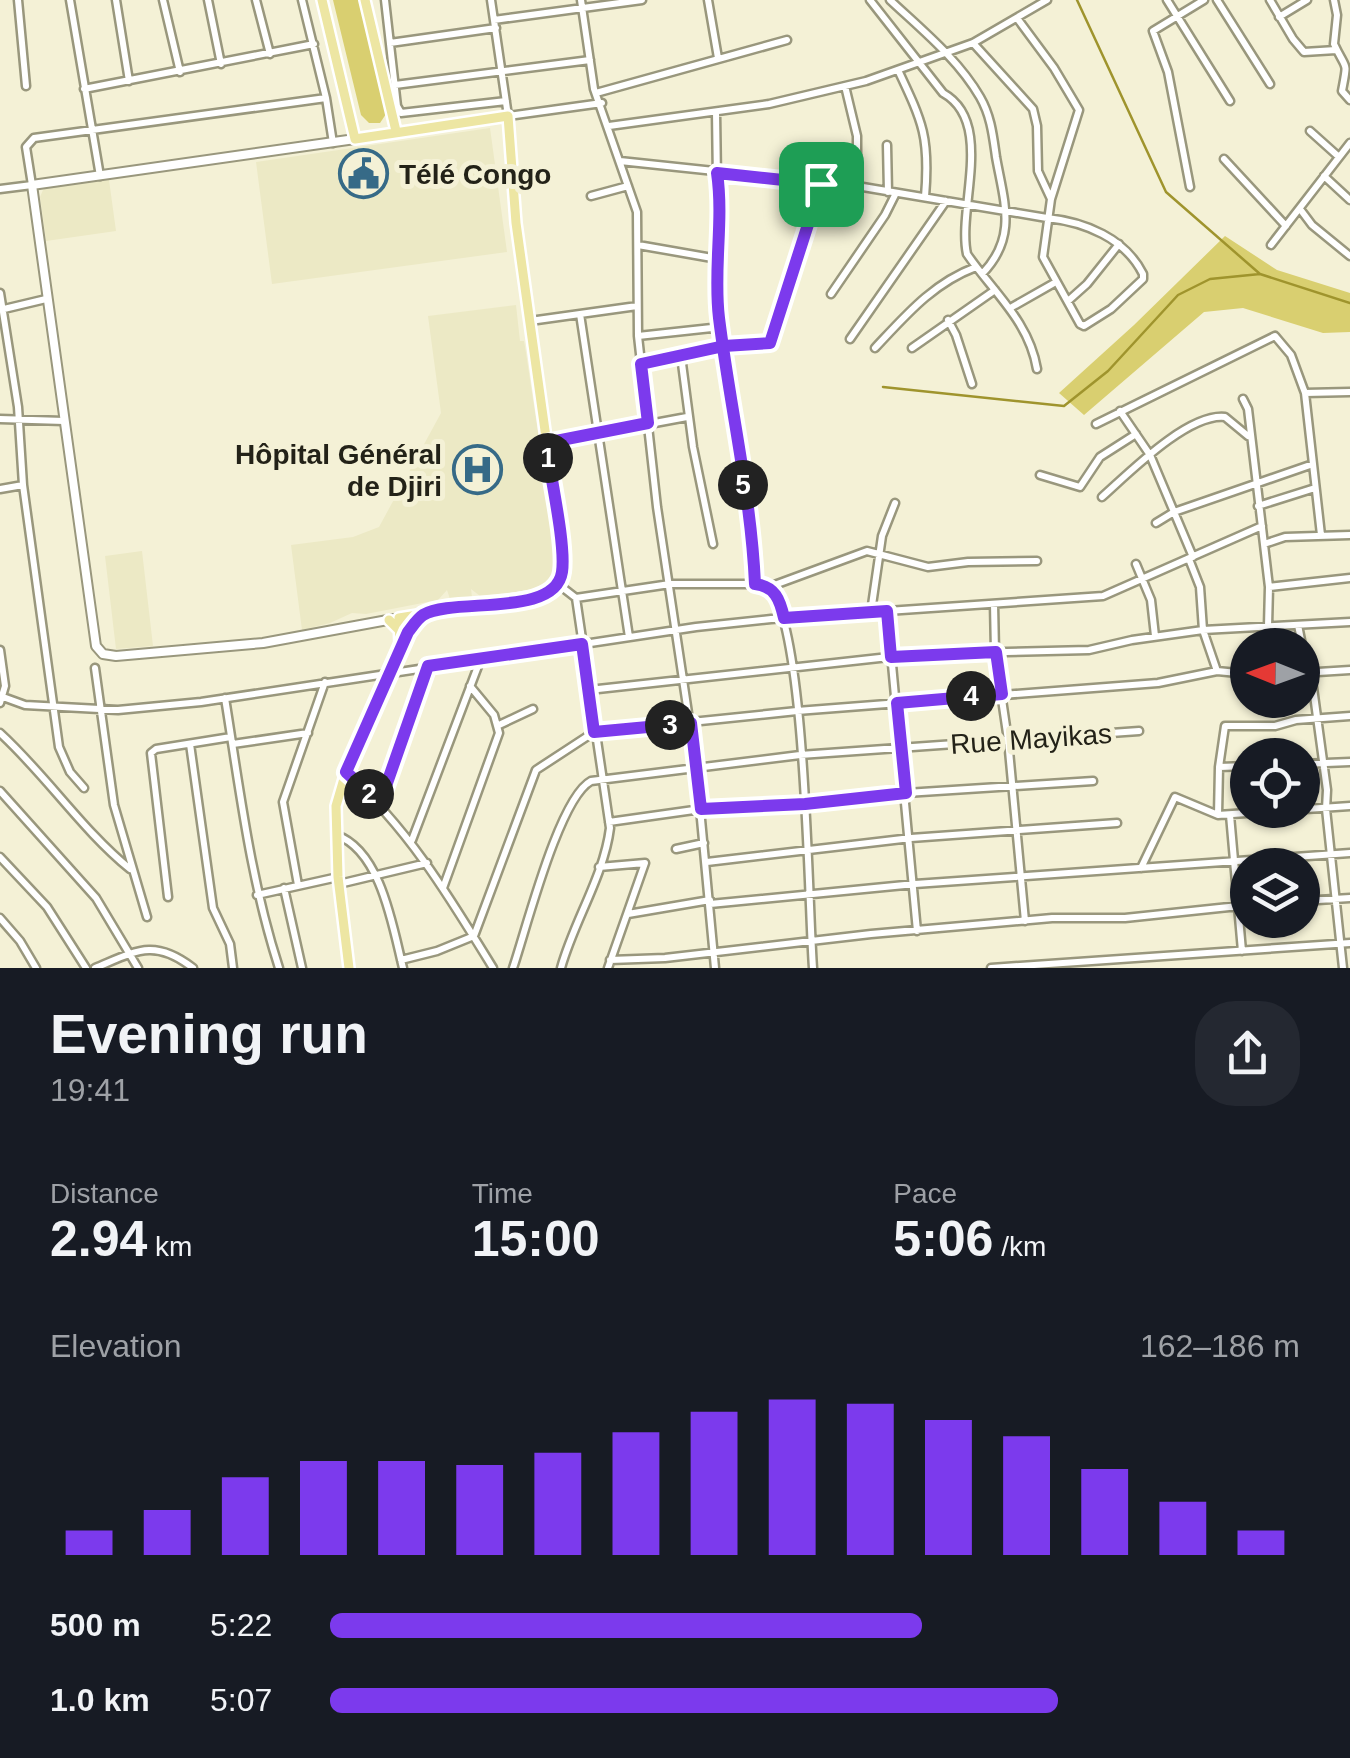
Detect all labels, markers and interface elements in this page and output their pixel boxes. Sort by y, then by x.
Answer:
pin [779,142,864,227]
public building icon: Télé Congo [338,148,390,200]
icon: arrive [794,157,849,212]
place label: Télé Congo [399,159,551,190]
pin: 1 [523,433,573,483]
place label: Hôpital Général de Djiri [235,439,442,502]
text: 1 [540,442,556,473]
hospital icon: Hôpital Général de Djiri [451,444,503,496]
pin: 5 [718,460,768,510]
text: 5 [735,469,751,500]
north arrow [1230,628,1320,718]
map controls [1230,628,1320,938]
pin: 4 [946,671,996,721]
text: 4 [963,680,979,711]
pin: 3 [645,700,695,750]
text: 3 [662,709,678,740]
street label: Rue Mayikas [949,718,1113,760]
button: locate [1230,738,1320,828]
pin: 2 [344,769,394,819]
text: 2 [361,778,377,809]
button: layers [1230,848,1320,938]
button: share [1195,1001,1300,1106]
text: Evening run [50,1003,368,1065]
text: 19:41 [50,1072,130,1108]
text: Distance [50,1178,159,1209]
text: Time [472,1178,533,1209]
text: Pace [893,1178,957,1209]
text: 2.94 [50,1211,147,1267]
text: 15:00 [472,1211,600,1267]
text: 5:06 [893,1211,993,1267]
text: km [147,1231,192,1262]
text: /km [993,1231,1046,1262]
text: Elevation [50,1328,182,1364]
text: 162–186 m [1140,1328,1300,1364]
text: 500 m [50,1607,141,1643]
text: 5:22 [210,1607,272,1643]
text: 1.0 km [50,1682,150,1718]
text: 5:07 [210,1682,272,1718]

